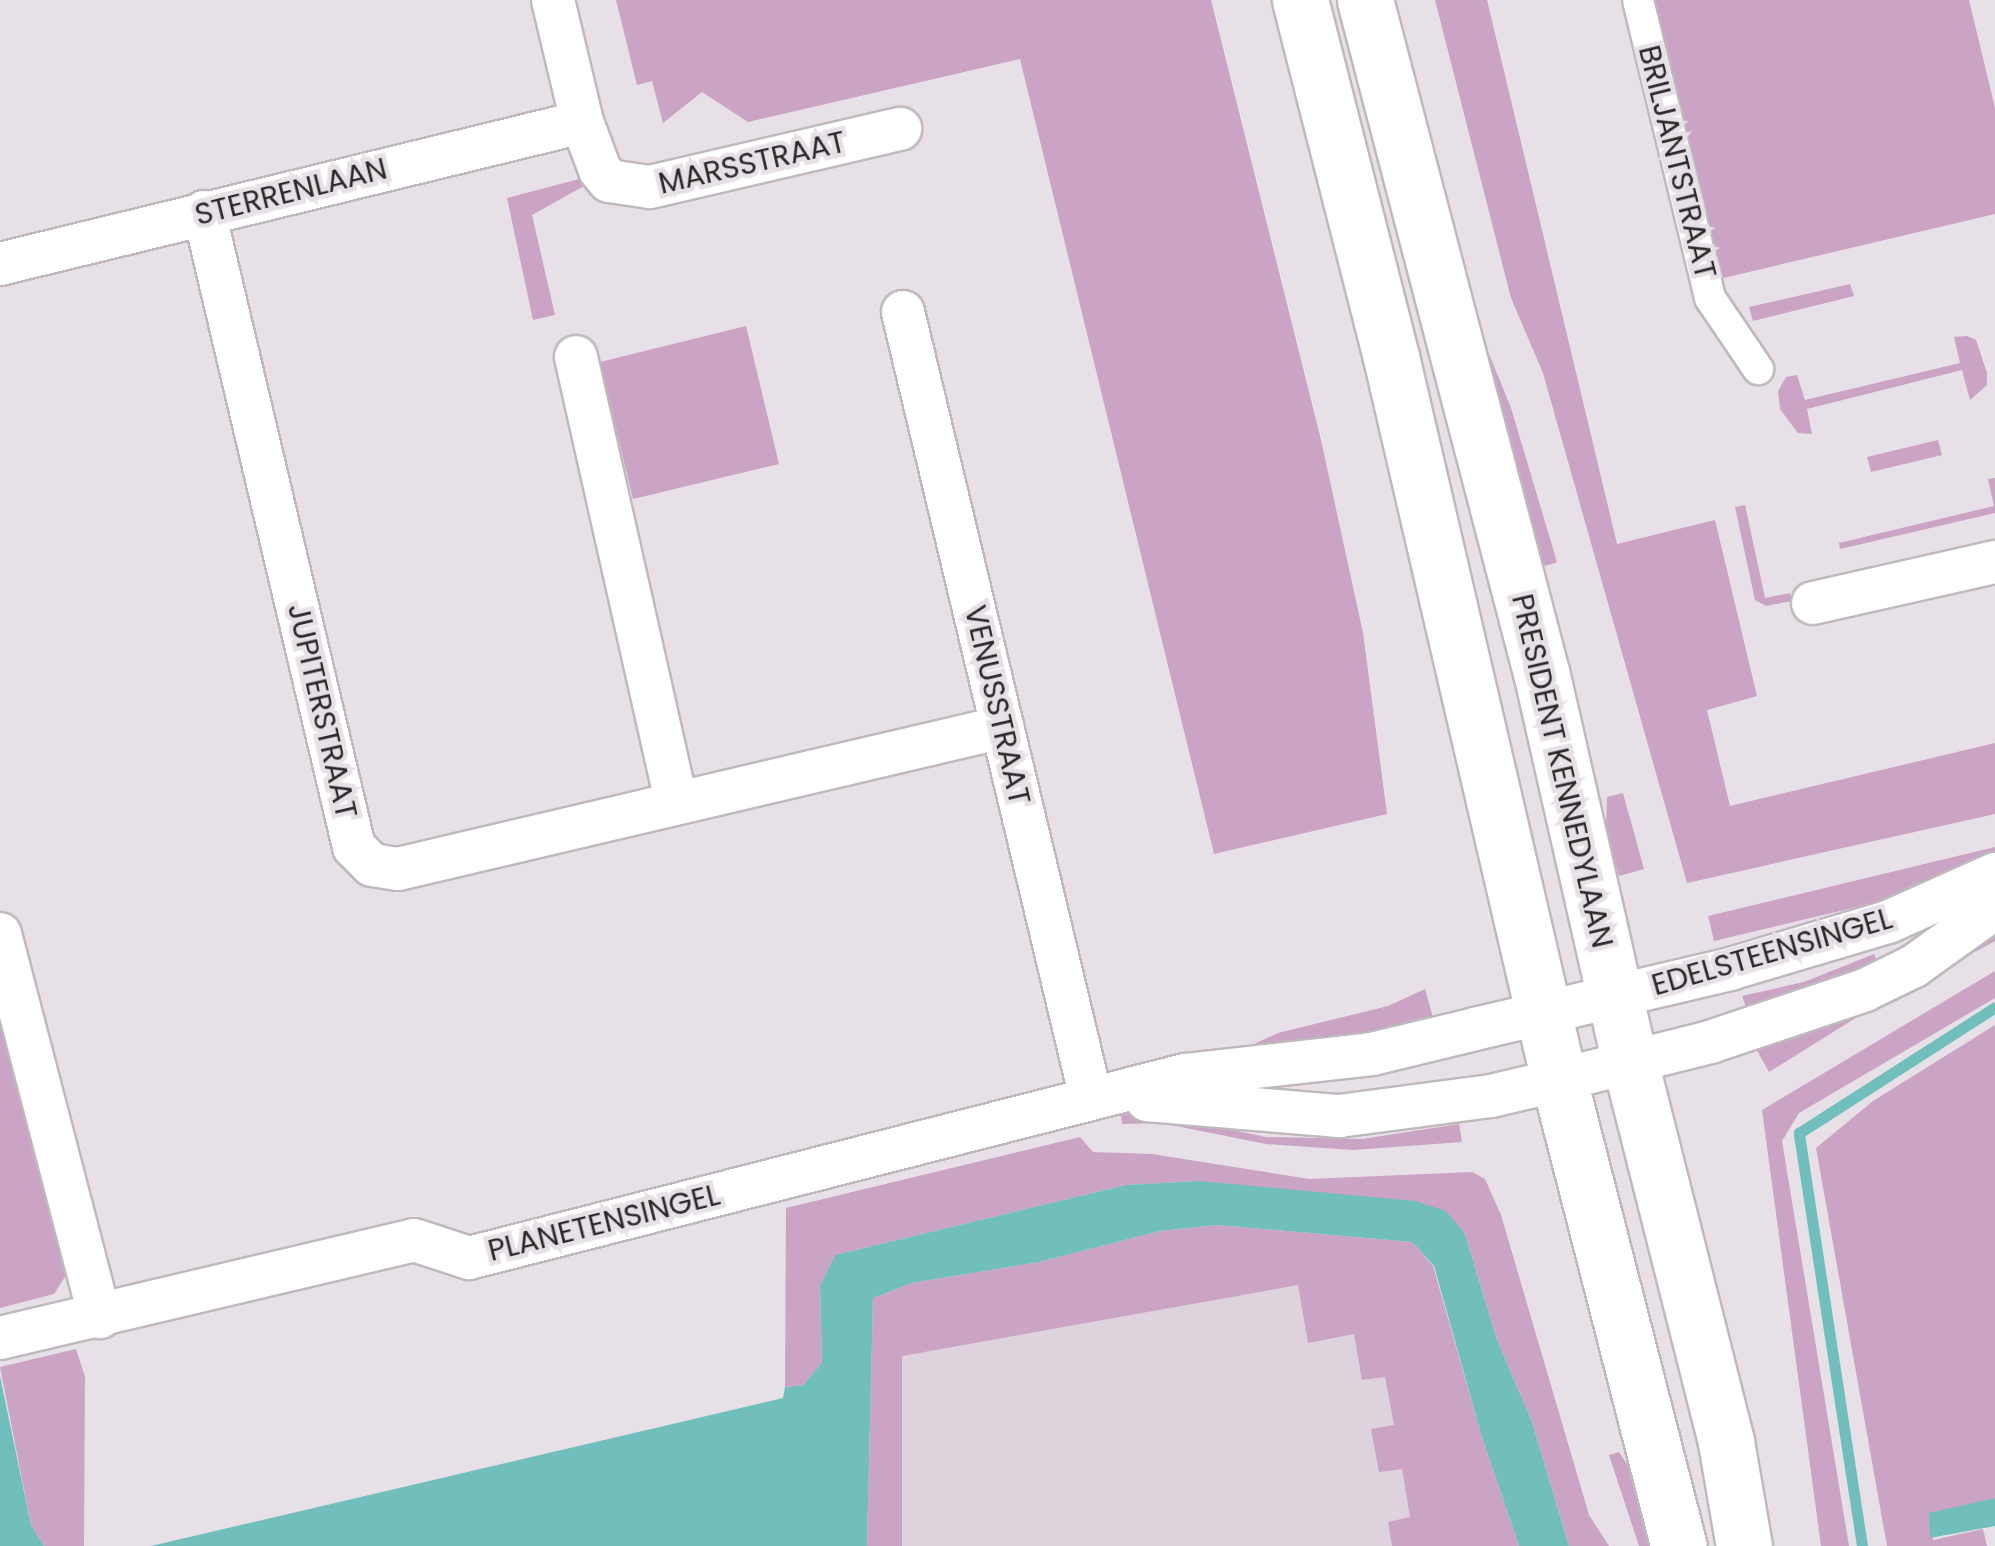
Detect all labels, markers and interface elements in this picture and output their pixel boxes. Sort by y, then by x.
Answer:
street label: BRILJANTSTRAAT [1631,42,1723,282]
street label: MARSSTRAAT [655,124,849,202]
street label: STERRENLAAN [191,151,391,233]
street label: PRESIDENT KENNEDYLAAN [1504,591,1620,951]
street label: JUPITERSTRAAT [280,600,364,822]
street label: VENUSSTRAAT [957,602,1037,808]
street label: EDELSTEENSINGEL [1648,900,1896,1004]
street label: PLANETENSINGEL [484,1177,724,1269]

